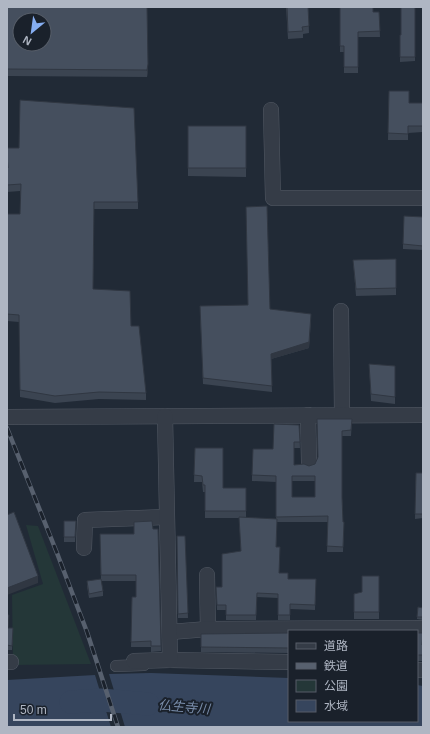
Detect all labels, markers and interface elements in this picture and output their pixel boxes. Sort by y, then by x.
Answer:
north arrow [12,12,52,52]
text: N [21,34,34,48]
legend [288,630,418,722]
text: 道路 [324,639,348,653]
text: 鉄道 [324,659,348,673]
text: 公園 [324,679,348,693]
scale bar [14,696,111,722]
water label: 仏生寺川 [157,697,213,717]
text: 水域 [324,699,348,713]
text: 50 m [20,703,47,717]

